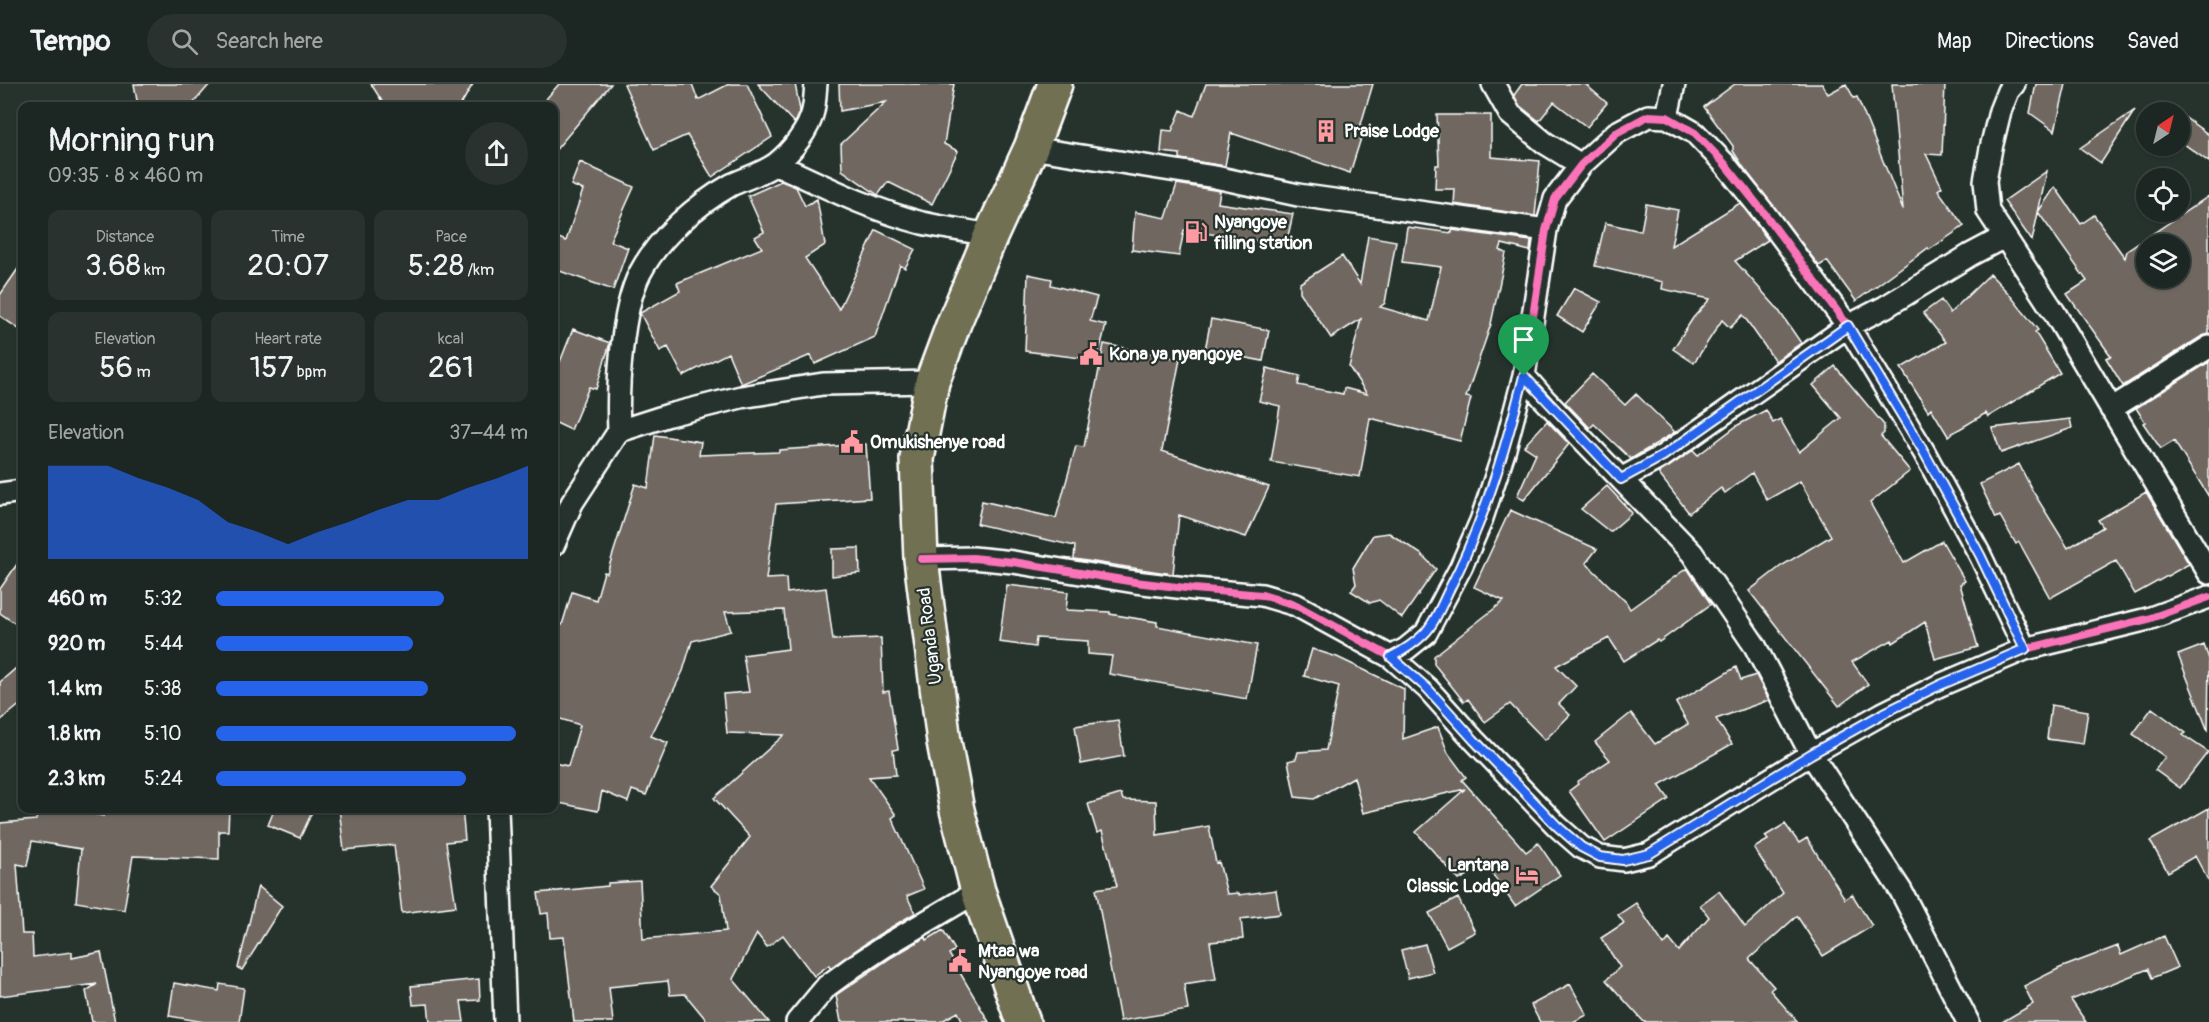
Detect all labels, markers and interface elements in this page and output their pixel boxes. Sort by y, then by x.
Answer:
search box [147,14,567,68]
text: Tempo [30,24,111,59]
icon: search [168,25,201,58]
text: Search here [216,27,323,55]
text: Map [1937,28,1972,55]
text: Directions [2005,28,2094,55]
text: Saved [2127,28,2179,55]
north arrow [2136,102,2190,156]
map controls [2136,102,2190,288]
building icon: Praise Lodge [1313,118,1339,144]
text: Morning run [48,120,215,161]
place label: Praise Lodge [1344,120,1440,143]
button: share [465,122,528,185]
text: 09:35 · 8 × 460 m [48,163,203,188]
button: locate [2136,168,2190,222]
place label: Nyangoye filling station [1214,211,1313,255]
fuel station icon: Nyangoye filling station [1183,219,1209,245]
text: Distance [96,227,154,247]
text: Time [271,227,305,247]
text: Pace [435,227,467,247]
button: layers [2136,234,2190,288]
text: 3.68 [85,247,141,284]
text: 20:07 [247,247,329,284]
text: 5:28 [408,247,464,284]
text: km [141,260,165,280]
text: /km [464,260,494,280]
pin [1498,314,1549,376]
icon: arrive [1507,323,1540,356]
text: Elevation [95,329,155,349]
text: Heart rate [254,329,322,349]
text: kcal [438,329,464,349]
public building icon: Kona ya nyangoye [1078,341,1104,367]
place label: Kona ya nyangoye [1109,343,1244,366]
text: 56 [99,349,133,386]
text: 157 [250,349,293,386]
text: 261 [428,349,474,386]
text: m [133,362,151,382]
text: bpm [293,362,326,382]
text: Elevation [48,420,124,445]
text: 37–44 m [449,420,528,445]
public building icon: Omukishenye road [839,429,865,455]
place label: Omukishenye road [870,431,1005,454]
text: 460 m [48,586,107,611]
text: 5:32 [144,586,183,611]
street label: Uganda Road [913,586,947,686]
text: 920 m [48,631,105,656]
text: 5:44 [144,631,183,656]
text: 1.4 km [48,676,102,701]
text: 5:38 [144,676,181,701]
text: 1.8 km [48,721,101,746]
text: 5:10 [144,721,182,746]
text: 2.3 km [48,766,105,791]
text: 5:24 [144,766,183,791]
place label: Lantana Classic Lodge [1406,854,1510,898]
hotel icon: Lantana Classic Lodge [1514,862,1540,888]
place label: Mtaa wa Nyangoye road [978,940,1088,984]
public building icon: Mtaa wa Nyangoye road [947,948,973,974]

